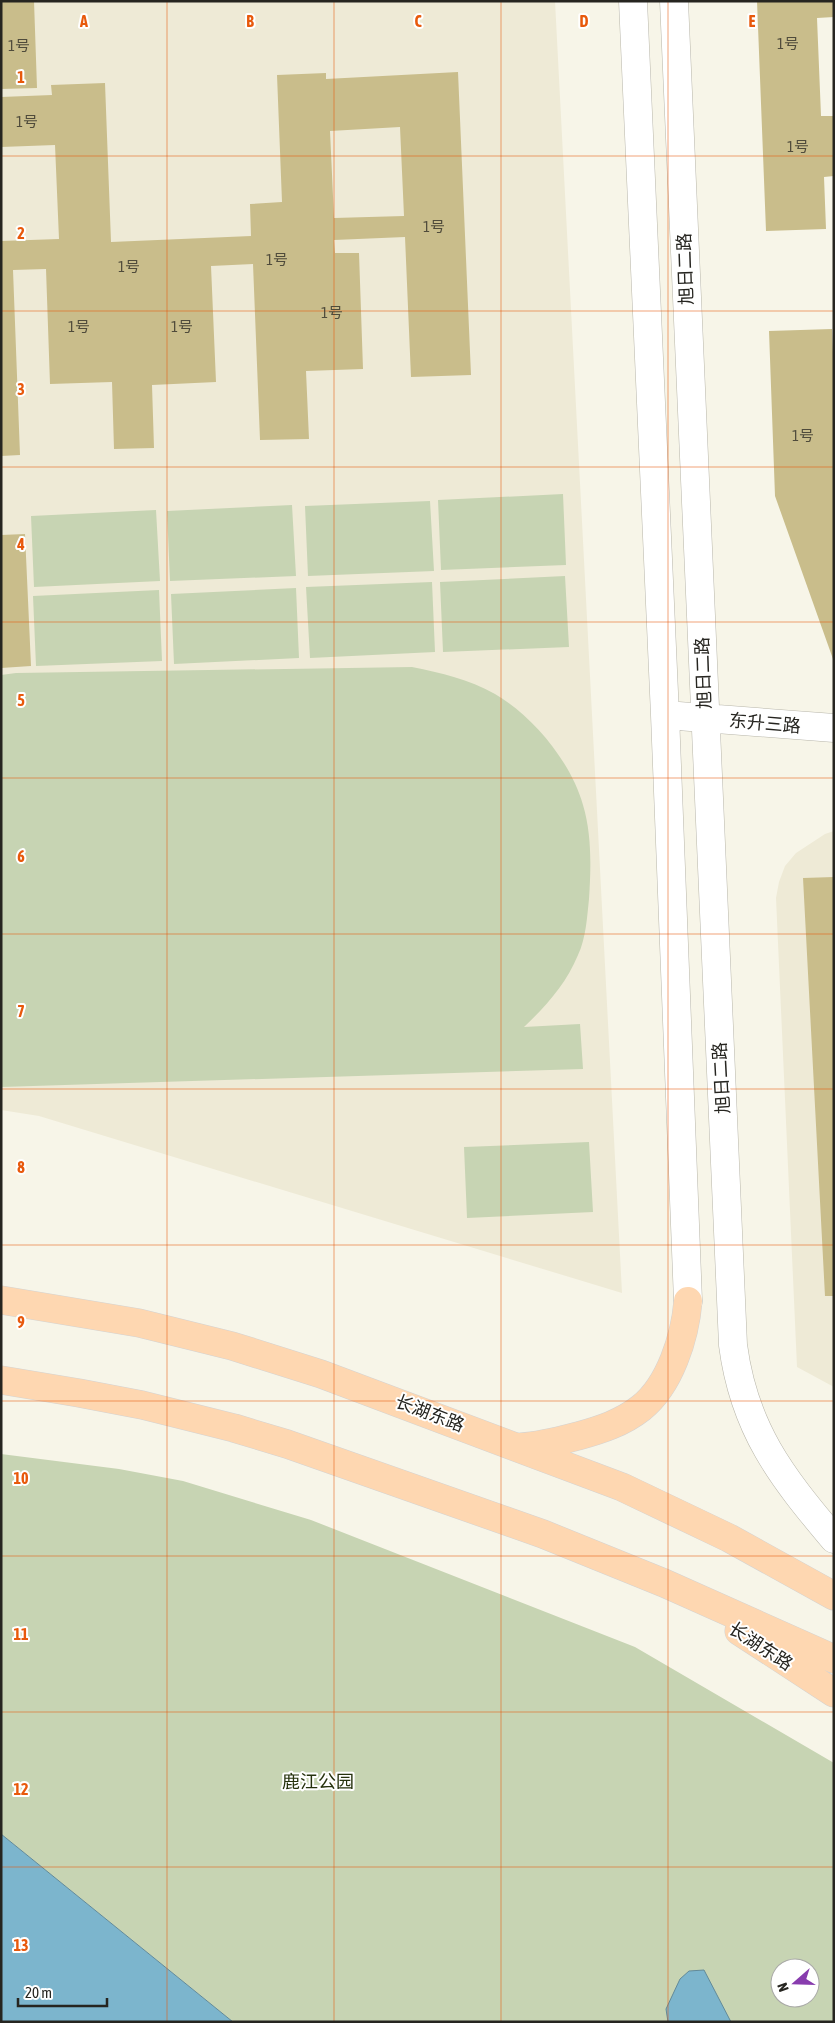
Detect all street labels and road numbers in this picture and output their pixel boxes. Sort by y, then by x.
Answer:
street label: 旭日二路 [673,233,697,305]
street label: 旭日二路 [691,637,715,709]
street label: 东升三路 [728,709,802,737]
street label: 旭日二路 [709,1041,733,1115]
street label: 长湖东路 [393,1390,467,1436]
street label: 长湖东路 [725,1618,797,1674]

